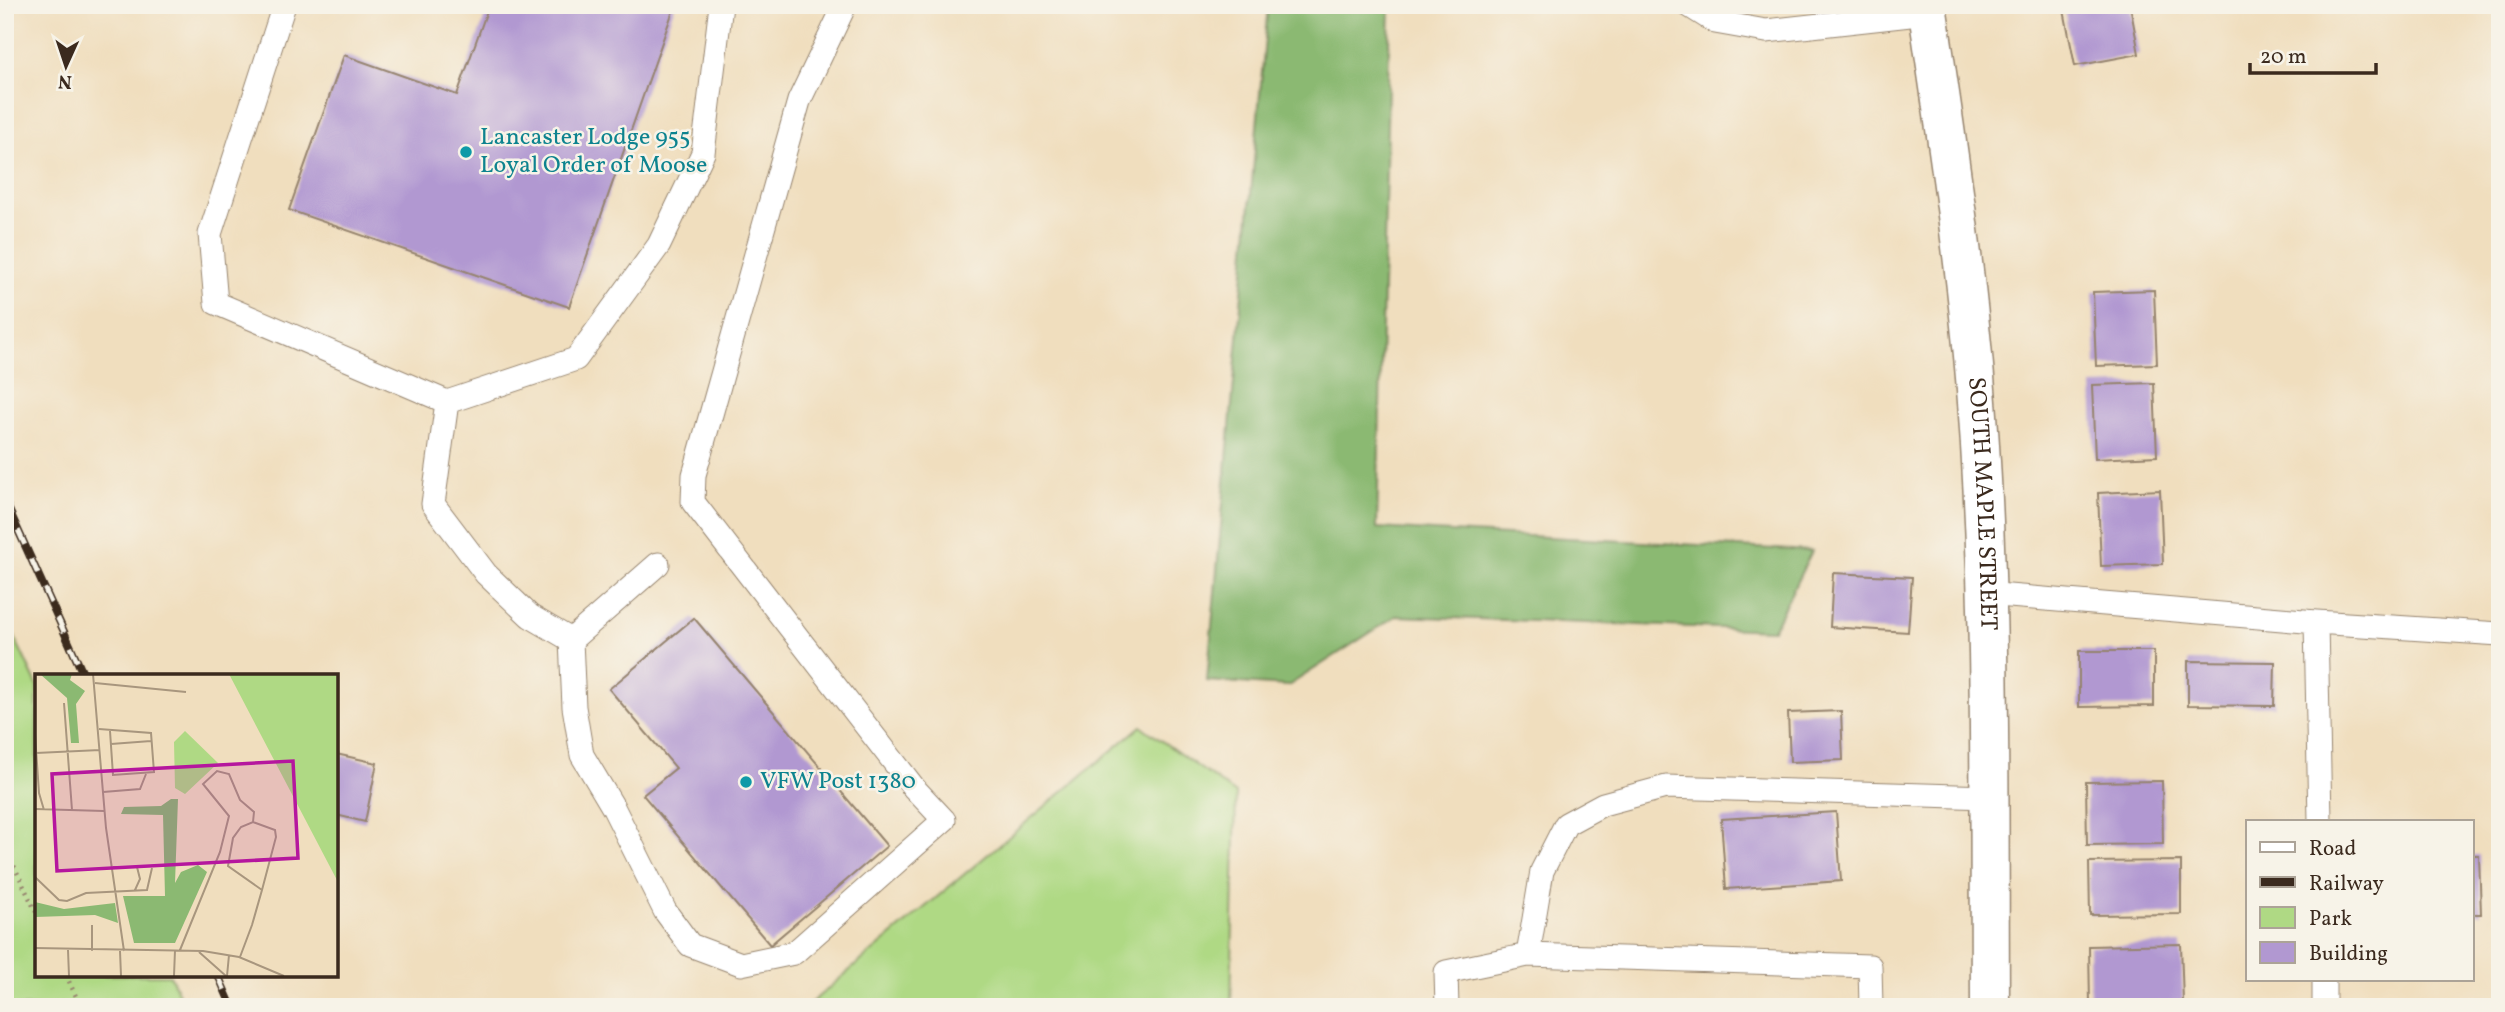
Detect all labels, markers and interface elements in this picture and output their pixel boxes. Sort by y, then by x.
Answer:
north arrow [32,32,102,102]
scale bar [2250,32,2376,76]
text: 20 m [2260,43,2306,72]
text: N [57,68,73,94]
place label: Lancaster Lodge 955 Loyal Order of Moose [480,121,707,183]
marker: Lancaster Lodge 955 Loyal Order of Moose [458,144,474,160]
street label: SOUTH MAPLE STREET [1958,376,2005,631]
inset map [35,674,338,977]
place label: VFW Post 1380 [760,765,916,799]
marker: VFW Post 1380 [738,774,754,790]
legend [2246,820,2474,981]
text: Road [2309,835,2356,864]
text: Railway [2309,870,2385,899]
text: Park [2309,905,2352,934]
text: Building [2309,940,2388,969]

